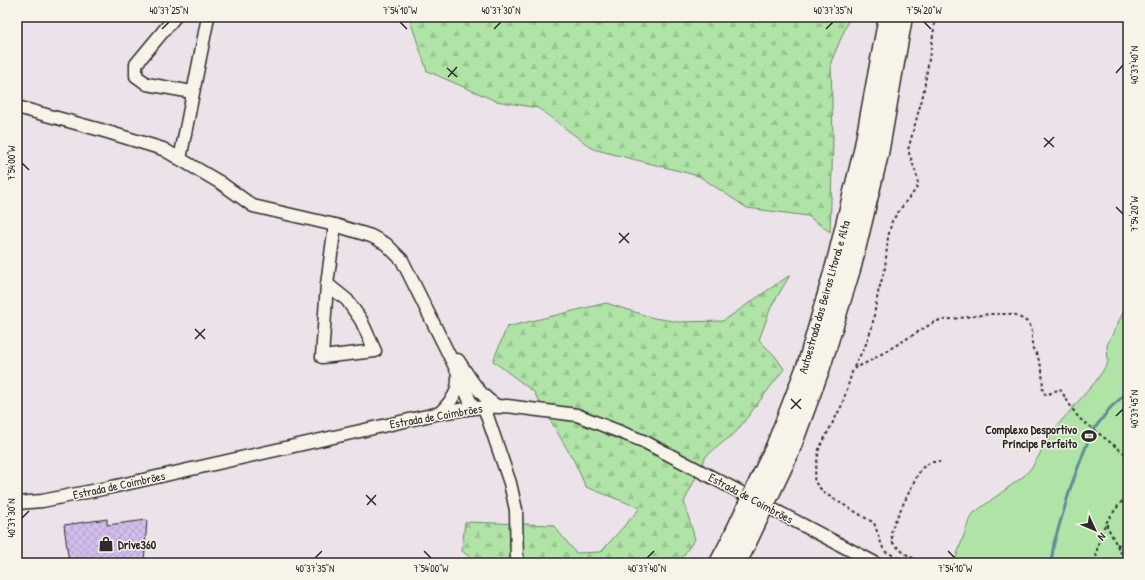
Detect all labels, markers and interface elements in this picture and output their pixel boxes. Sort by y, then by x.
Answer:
text: 40°37'25"N [150,4,188,17]
text: 7°54'10"W [383,4,418,17]
text: 40°37'30"N [482,4,520,17]
text: 40°37'35"N [814,4,852,17]
text: 7°54'20"W [906,4,942,17]
text: 40°37'40"N [1128,46,1141,84]
text: 7°54'00"W [5,145,18,181]
text: 7°54'20"W [1128,196,1141,232]
street label: Autoestrada das Beiras Litoral e Alta [794,218,854,375]
text: 40°37'45"N [1128,390,1141,428]
street label: Estrada de Coimbrões [388,399,484,433]
place label: Complexo Desportivo Príncipe Perfeito [985,421,1077,453]
sports icon: Complexo Desportivo Príncipe Perfeito [1080,427,1098,445]
street label: Estrada de Coimbrões [71,467,167,503]
street label: Estrada de Coimbrões [706,468,797,528]
text: 40°37'30"N [5,499,18,537]
north arrow [1075,510,1115,550]
text: N [1095,530,1109,544]
shop icon: Drive360 [97,535,115,553]
place label: Drive360 [118,536,157,553]
text: 40°37'35"N [296,562,334,575]
text: 7°54'00"W [413,562,449,575]
text: 40°37'40"N [628,562,666,575]
text: 7°54'10"W [938,562,973,575]

